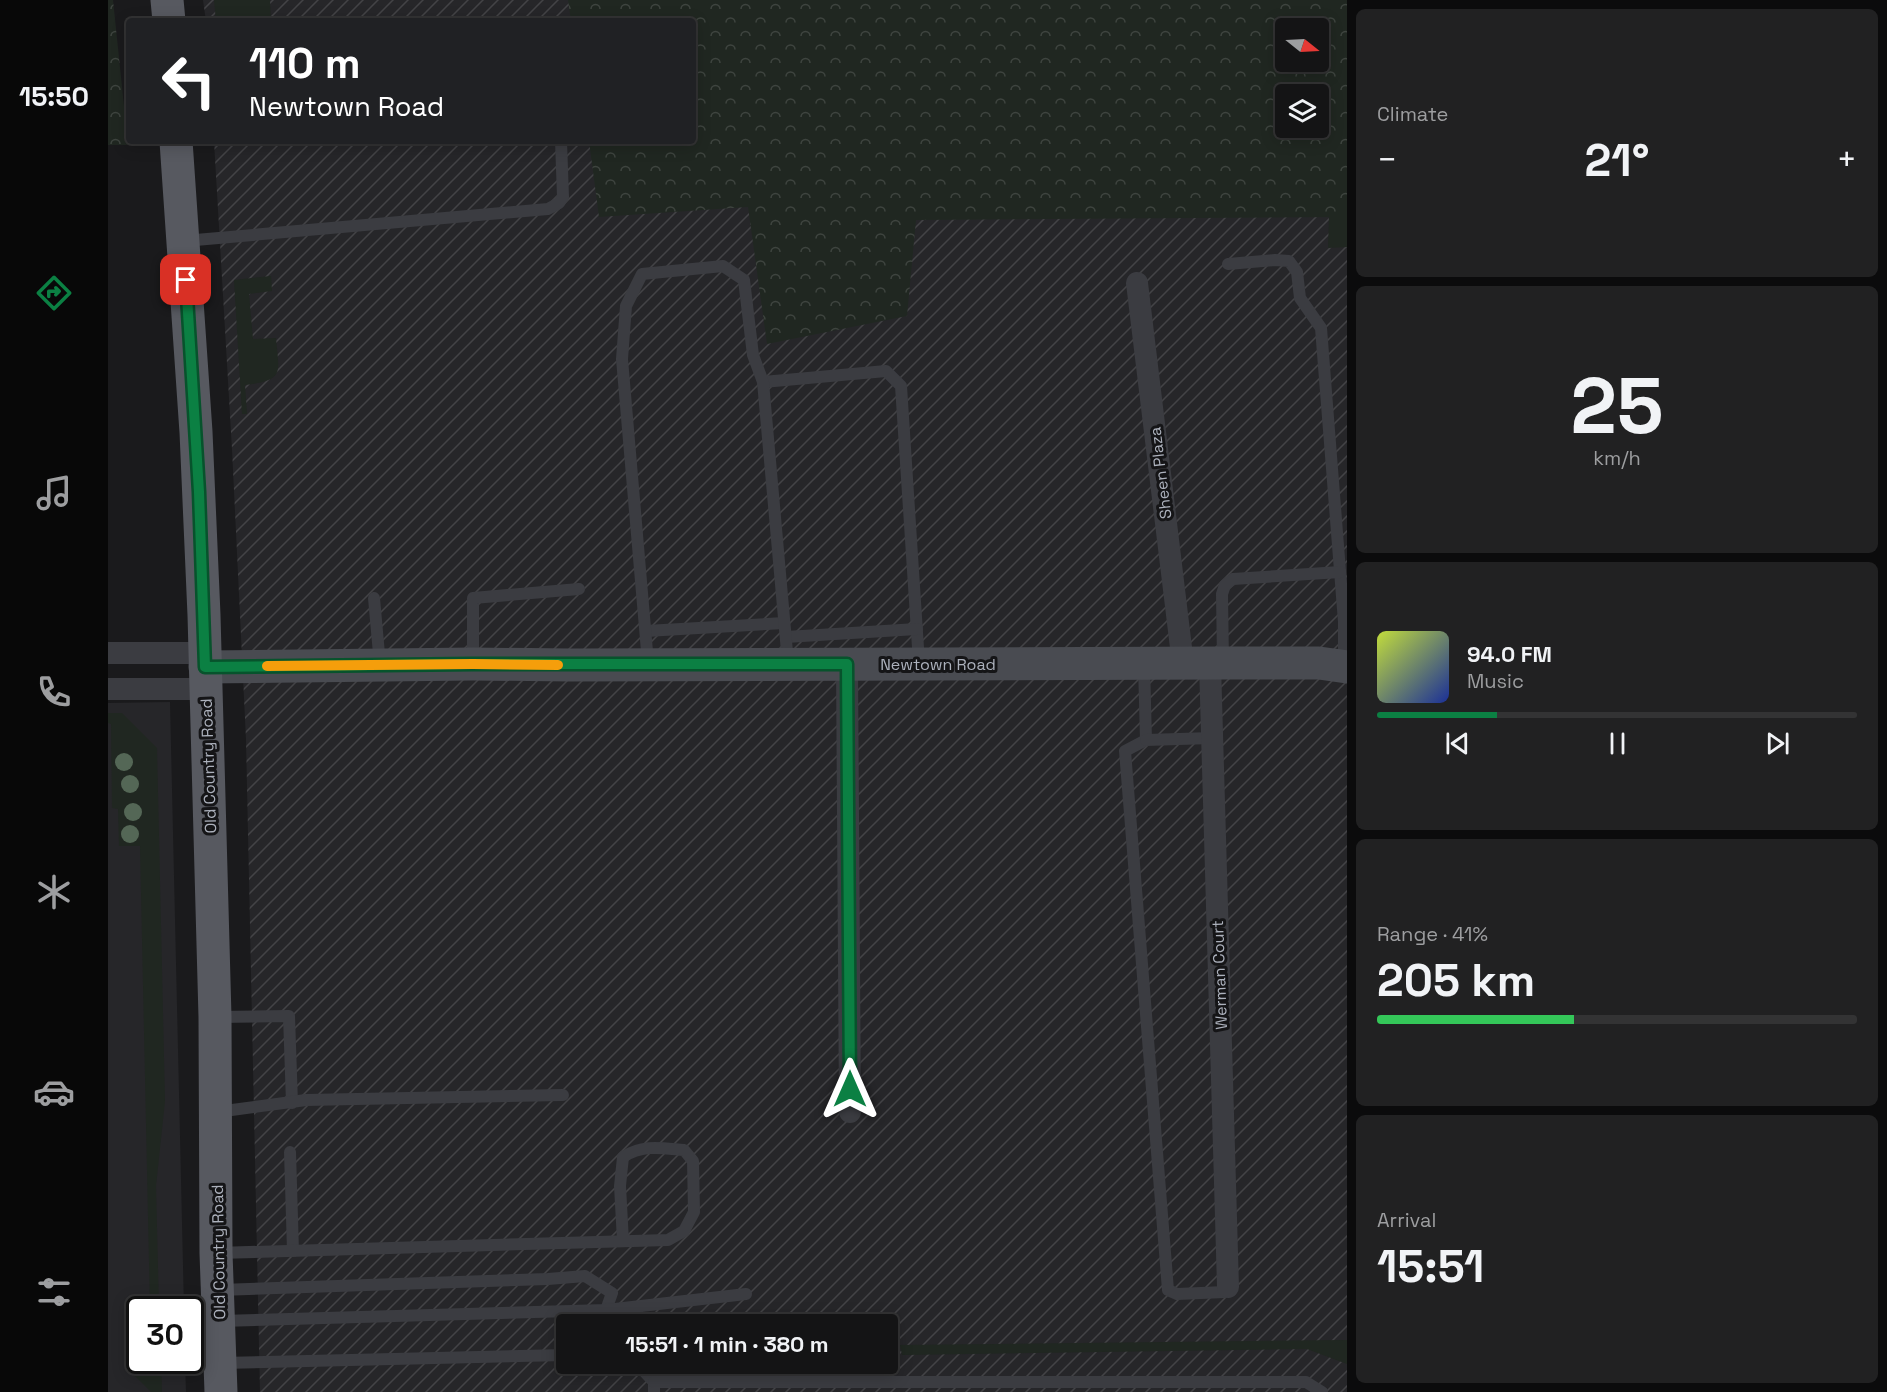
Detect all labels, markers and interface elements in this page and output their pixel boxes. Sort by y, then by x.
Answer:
north arrow [1275,18,1329,72]
map controls [1275,18,1329,138]
text: 110 m [249,37,361,90]
icon: left [150,42,228,120]
text: 15:50 [19,79,89,114]
button: layers [1275,84,1329,138]
text: Newtown Road [249,89,444,124]
text: Climate [1377,101,1448,127]
text: 21° [1585,132,1649,189]
text: − [1377,139,1397,181]
text: + [1837,139,1857,181]
pin [160,254,211,305]
icon: arrive [169,263,202,296]
icon: directions [33,272,75,314]
text: 25 [1570,356,1664,456]
street label: Sheen Plaza [1144,426,1177,520]
text: km/h [1593,445,1641,471]
icon: music [33,472,75,514]
text: 94.0 FM [1467,640,1552,668]
street label: Newtown Road [880,654,996,675]
text: Music [1467,668,1524,694]
icon: phone [33,671,75,713]
street label: Old Country Road [196,698,221,834]
icon: previous [1441,727,1474,760]
icon: pause [1601,727,1634,760]
icon: next [1761,727,1794,760]
icon: climate [33,871,75,913]
street label: Werman Court [1207,920,1232,1030]
text: Range · 41% [1377,921,1488,947]
text: 205 km [1377,952,1535,1009]
position arrow [818,1057,882,1121]
icon: car [33,1071,75,1113]
street label: Old Country Road [207,1184,230,1320]
text: Arrival [1377,1207,1436,1233]
text: 15:51 [1377,1238,1484,1295]
icon: filters [33,1271,75,1313]
speed limit sign: 30 [126,1296,204,1374]
text: 15:51 · 1 min · 380 m [625,1330,829,1358]

